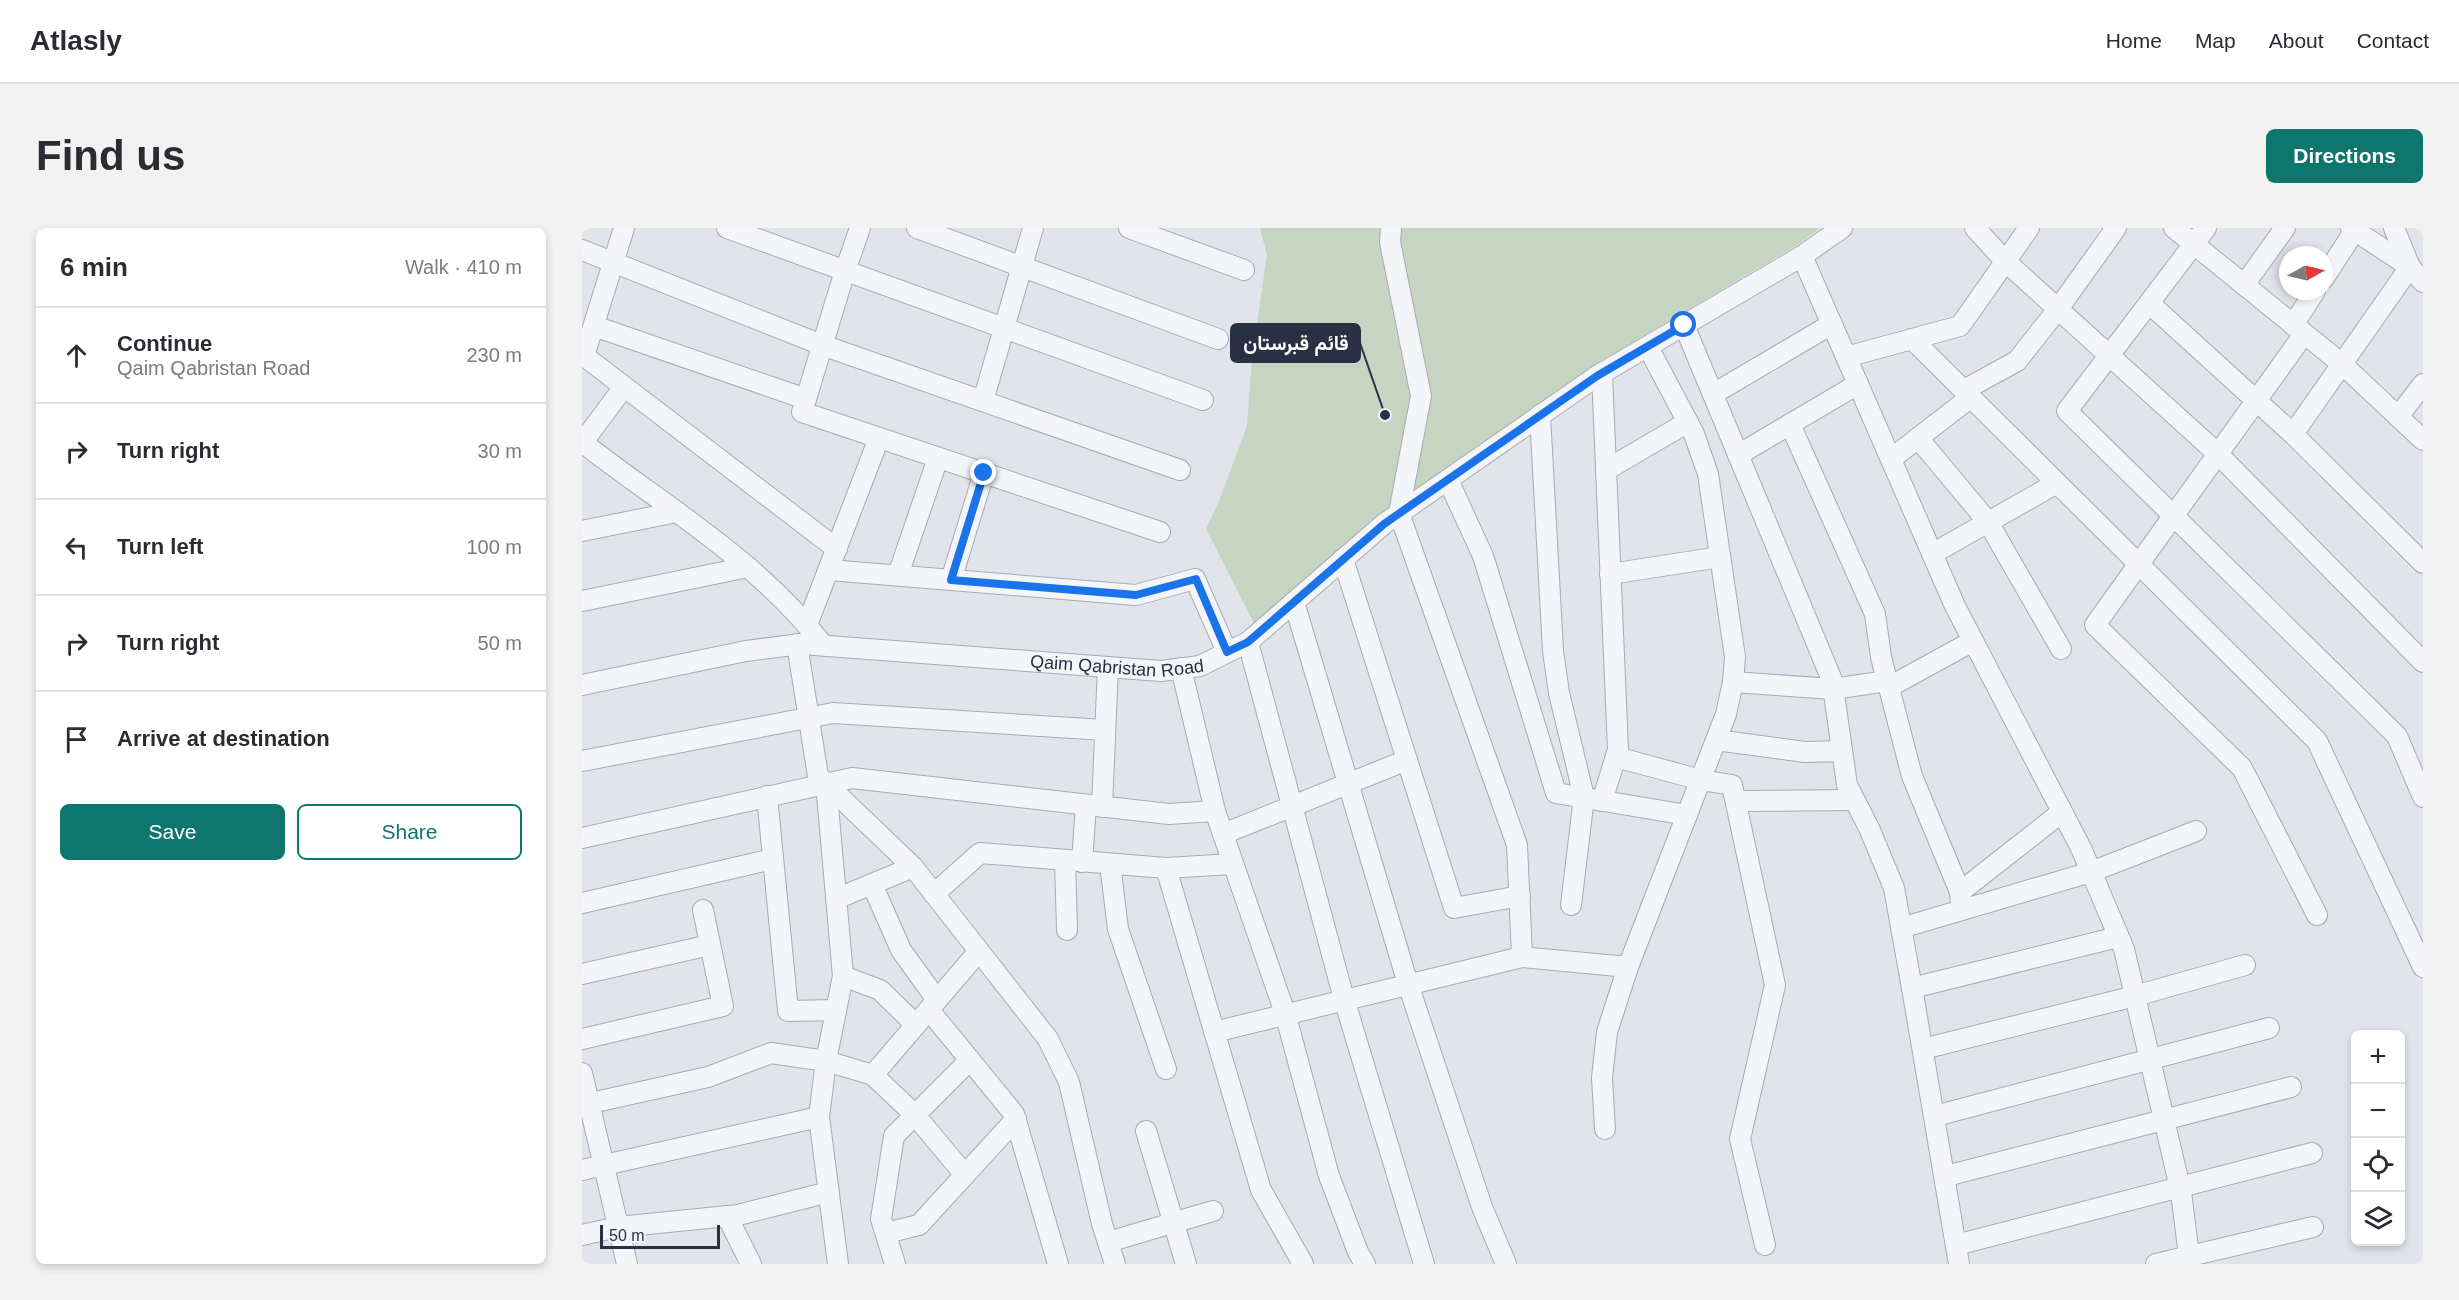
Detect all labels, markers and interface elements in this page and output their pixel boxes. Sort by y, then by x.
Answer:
text: Atlasly [30,25,122,56]
text: Home [2106,29,2162,52]
text: Map [2195,29,2236,52]
text: About [2269,29,2324,52]
text: Contact [2357,29,2429,52]
button: Directions [2266,129,2423,183]
text: Find us [36,132,185,179]
north arrow [2279,246,2333,300]
text: 6 min [60,252,128,282]
text: Walk · 410 m [405,256,522,278]
route start [1670,311,1696,337]
callout: قائم قبرستان [1231,324,1360,362]
text: Continue [117,331,212,356]
text: قائم قبرستان [1243,332,1349,356]
icon: ahead [60,339,93,372]
text: 230 m [466,344,522,366]
text: Qaim Qabristan Road [117,357,310,379]
icon: right [60,435,93,468]
text: Turn right [117,438,219,463]
text: 30 m [478,440,522,462]
route end [970,459,996,485]
icon: left [60,531,93,564]
text: Turn left [117,534,203,559]
text: 100 m [466,536,522,558]
icon: right [60,627,93,660]
text: Turn right [117,630,219,655]
text: 50 m [478,632,522,654]
street label: Qaim Qabristan Road [1030,651,1205,681]
icon: arrive [60,723,93,756]
text: Arrive at destination [117,726,330,751]
button: Save [60,804,285,860]
button: Share [297,804,522,860]
map controls [2351,1030,2405,1246]
button: + [2351,1030,2405,1084]
button: − [2351,1084,2405,1138]
button: locate [2351,1138,2405,1192]
button: layers [2351,1192,2405,1246]
scale bar [600,1222,720,1250]
text: 50 m [609,1227,645,1244]

